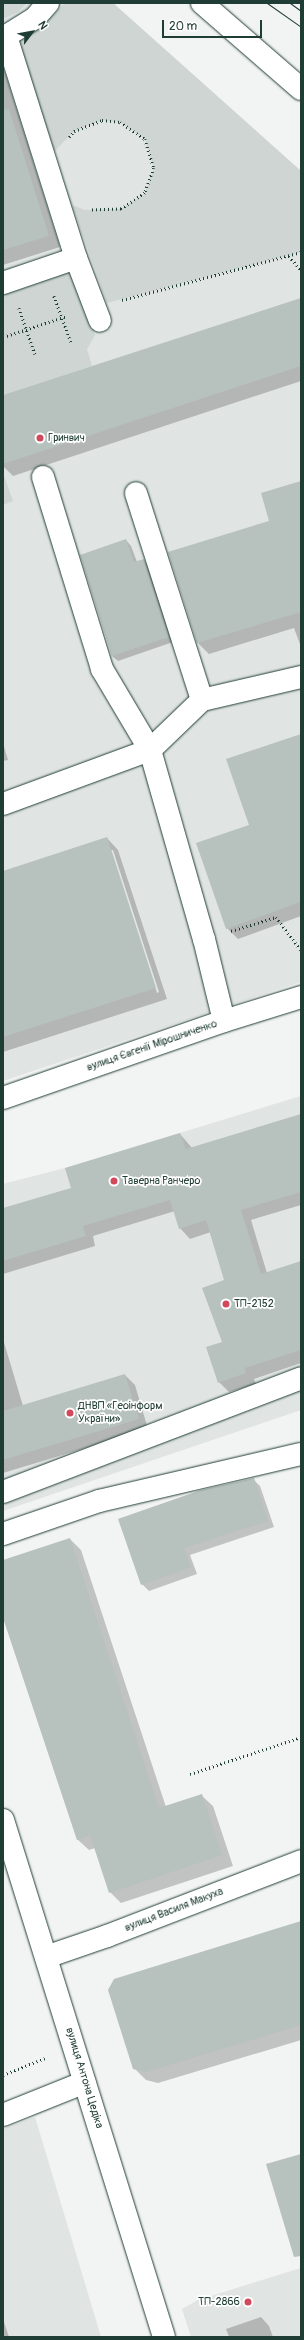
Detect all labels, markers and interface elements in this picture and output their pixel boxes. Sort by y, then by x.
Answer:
north arrow [12,12,52,52]
scale bar [164,12,264,38]
text: N [35,19,50,32]
text: 20 m [169,19,197,34]
place label: Гринвич [48,431,85,445]
marker: Гринвич [35,433,45,443]
street label: вулиця Євгенії Мірошниченко [85,1017,219,1075]
place label: Таверна Ранчеро [122,1174,200,1188]
marker: Таверна Ранчеро [109,1176,119,1186]
place label: ТП-2152 [234,1297,274,1311]
marker: ТП-2152 [221,1299,231,1309]
place label: ДНВП «Геоінформ України» [78,1400,162,1426]
marker: ДНВП «Геоінформ України» [65,1408,75,1418]
street label: вулиця Василя Макуха [123,1885,225,1935]
street label: вулиця Антона Цедіка [62,2026,106,2130]
place label: ТП-2866 [198,2295,240,2309]
marker: ТП-2866 [243,2297,253,2307]

